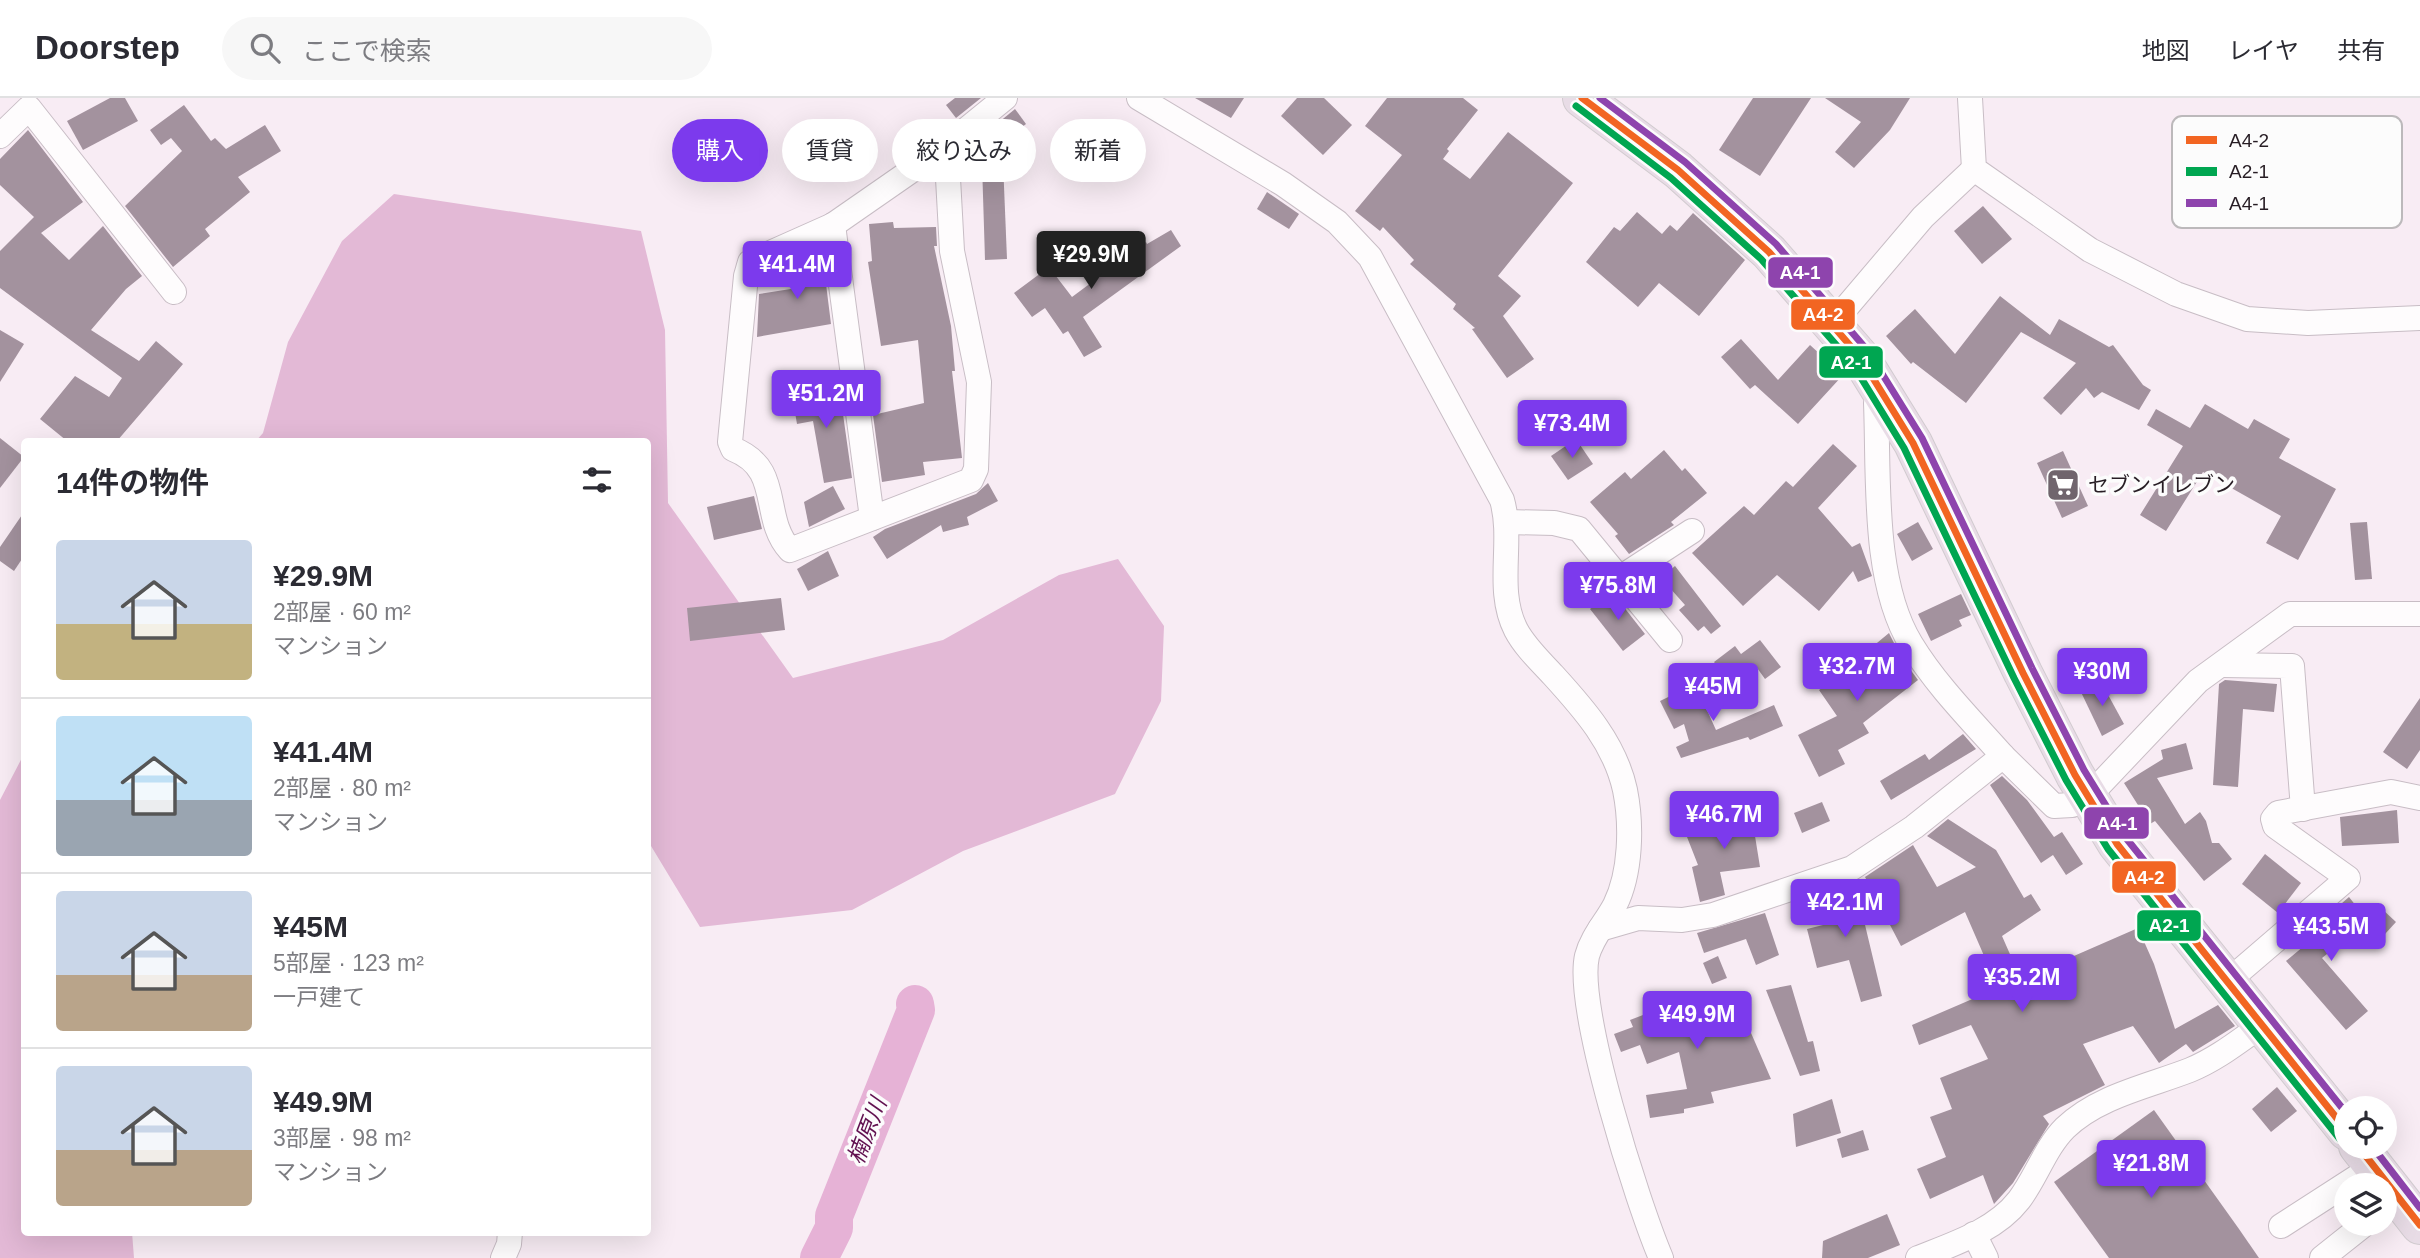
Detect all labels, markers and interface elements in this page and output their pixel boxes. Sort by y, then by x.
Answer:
search box [222,17,712,80]
text: Doorstep [35,29,180,66]
icon: search [246,29,284,67]
text: ここで検索 [302,36,432,66]
text: 地図 [2142,37,2190,64]
text: レイヤ [2228,37,2299,64]
text: 共有 [2337,37,2385,64]
legend [2172,116,2402,228]
chip: 購入 [672,119,768,182]
chip: 賃貸 [782,119,878,182]
chip: 絞り込み [892,119,1036,182]
chip: 新着 [1050,119,1146,182]
text: A4-2 [2229,130,2269,151]
text: A2-1 [2229,161,2269,182]
text: A4-1 [2229,193,2269,214]
pin: ¥29.9M [1034,232,1148,291]
text: ¥29.9M [1053,241,1129,267]
pin: ¥41.4M [740,242,854,301]
text: ¥41.4M [759,251,835,277]
line badge: A4-1 [1767,256,1834,289]
text: A4-1 [1779,262,1821,283]
line badge: A4-2 [1790,298,1856,331]
text: A4-2 [1802,304,1844,325]
line badge: A2-1 [1818,345,1884,379]
text: A2-1 [1830,352,1872,373]
pin: ¥51.2M [769,370,883,430]
text: ¥51.2M [788,380,864,406]
pin: ¥73.4M [1515,400,1629,460]
text: ¥73.4M [1534,410,1610,436]
icon: filters [578,461,616,499]
text: 14件の物件 [56,466,209,499]
supermarket icon: セブンイレブン [2044,466,2082,504]
place label: セブンイレブン [2088,473,2235,496]
text: ¥29.9M [273,559,373,592]
pin: ¥75.8M [1561,562,1675,622]
icon: home [112,568,196,652]
text: ¥75.8M [1580,572,1656,598]
text: 2部屋 · 60 m² [273,599,411,625]
text: マンション [273,633,388,659]
pin: ¥32.7M [1800,644,1914,703]
pin: ¥30M [2061,648,2143,708]
text: ¥32.7M [1819,653,1895,679]
text: ¥30M [2073,658,2131,684]
pin: ¥45M [1672,664,1754,723]
text: ¥45M [1684,673,1742,699]
text: ¥41.4M [273,735,373,768]
icon: home [112,744,196,828]
text: 2部屋 · 80 m² [273,775,411,801]
pin: ¥46.7M [1667,792,1781,851]
text: ¥46.7M [1686,801,1762,827]
line badge: A4-1 [2083,806,2150,840]
text: マンション [273,809,388,835]
text: A4-1 [2096,813,2138,834]
line badge: A4-2 [2111,860,2177,894]
text: A4-2 [2123,867,2165,888]
pin: ¥42.1M [1788,880,1902,939]
text: ¥42.1M [1807,889,1883,915]
pin: ¥43.5M [2274,904,2388,963]
line badge: A2-1 [2136,909,2202,942]
text: ¥45M [273,910,348,943]
text: ¥43.5M [2293,913,2369,939]
text: A2-1 [2148,915,2190,936]
icon: home [112,919,196,1003]
text: 5部屋 · 123 m² [273,950,424,976]
pin: ¥35.2M [1965,954,2079,1014]
text: ¥35.2M [1984,964,2060,990]
text: 一戸建て [273,984,365,1010]
pin: ¥49.9M [1640,992,1754,1051]
text: ¥49.9M [1659,1001,1735,1027]
text: ¥49.9M [273,1085,373,1118]
water label: 楠原川 [842,1091,893,1168]
icon: home [112,1094,196,1178]
map controls [2334,1096,2397,1236]
button: locate [2334,1096,2397,1159]
text: 3部屋 · 98 m² [273,1125,411,1151]
pin: ¥21.8M [2094,1140,2208,1200]
text: ¥21.8M [2113,1150,2189,1176]
text: マンション [273,1159,388,1185]
button: layers [2334,1173,2397,1236]

